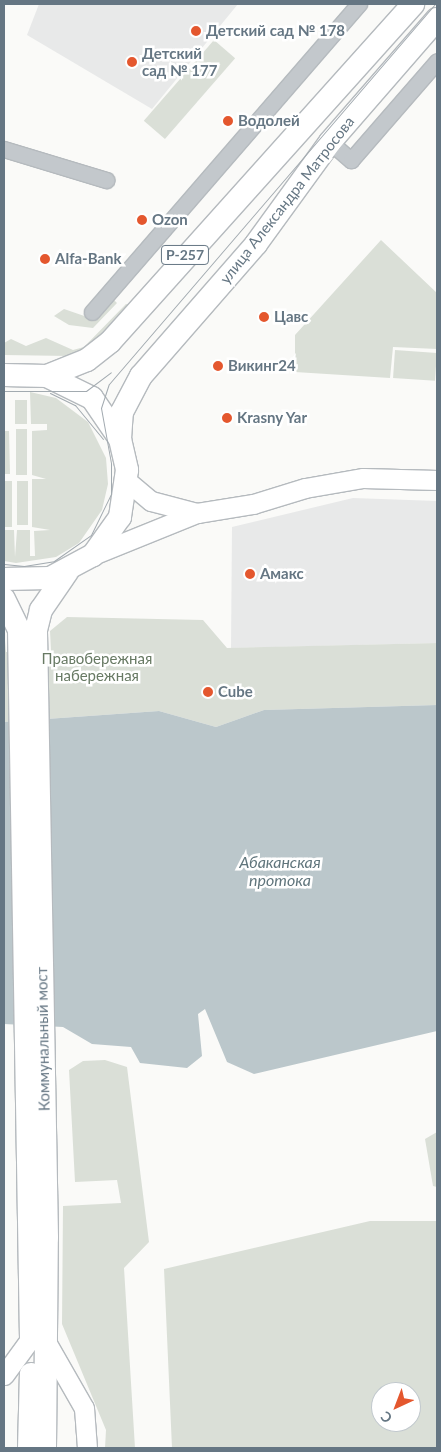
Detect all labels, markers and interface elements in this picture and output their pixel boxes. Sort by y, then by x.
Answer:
place label: Детский сад № 178 [206,22,345,40]
marker: Детский сад № 178 [190,25,202,37]
place label: Детский сад № 177 [142,44,217,79]
marker: Детский сад № 177 [126,56,138,68]
place label: Водолей [238,112,300,130]
street label: улица Александра Матросова [216,113,358,287]
marker: Водолей [222,115,234,127]
place label: Ozon [152,211,188,229]
marker: Ozon [136,214,148,226]
road number: Р-257 [160,244,210,266]
place label: Alfa-Bank [55,250,122,268]
marker: Alfa-Bank [39,253,51,265]
place label: Цавс [274,308,308,326]
marker: Цавс [258,311,270,323]
place label: Викинг24 [228,357,296,375]
marker: Викинг24 [212,360,224,372]
place label: Krasny Yar [237,409,308,427]
marker: Krasny Yar [221,412,233,424]
place label: Амакс [260,565,304,583]
marker: Амакс [244,568,256,580]
park label: Правобережная набережная [42,649,152,684]
place label: Cube [218,683,253,701]
marker: Cube [202,686,214,698]
water label: Абаканская протока [239,852,321,890]
street label: Коммунальный мост [33,967,53,1111]
north arrow [371,1382,421,1432]
text: С [377,1408,395,1427]

